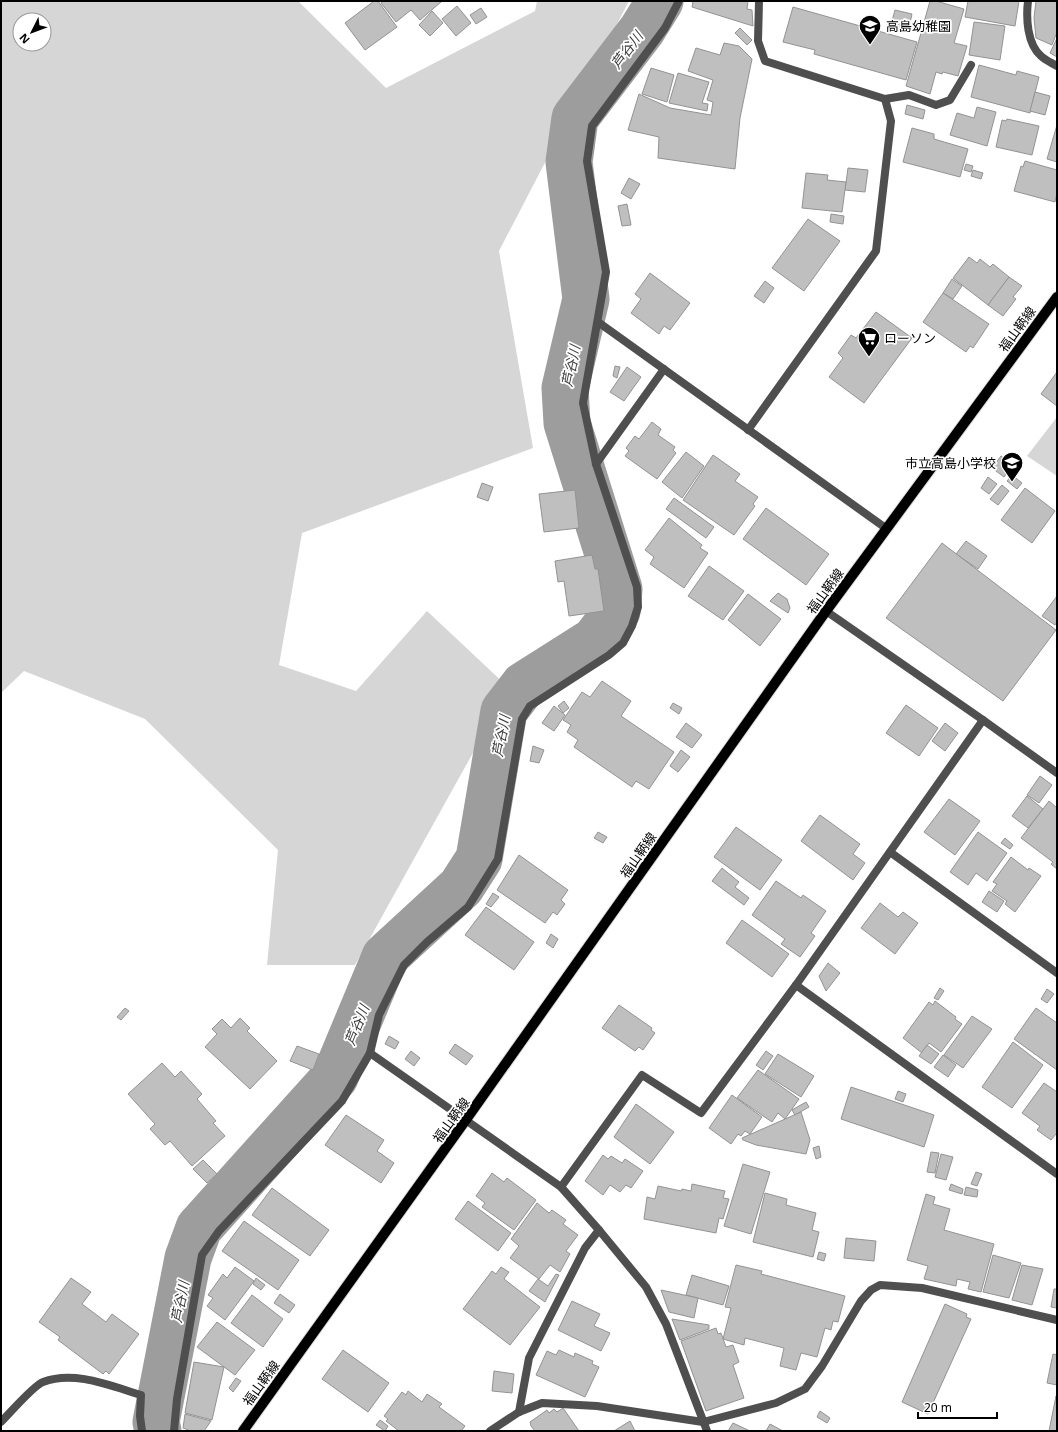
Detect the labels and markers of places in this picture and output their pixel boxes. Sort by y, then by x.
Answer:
school or university icon: 高島幼稚園 [857,13,883,46]
place label: 高島幼稚園 [886,17,951,35]
supermarket icon: ローソン [856,325,882,358]
place label: ローソン [884,329,936,347]
school or university icon: 市立高島小学校 [999,450,1025,483]
place label: 市立高島小学校 [905,454,996,472]

